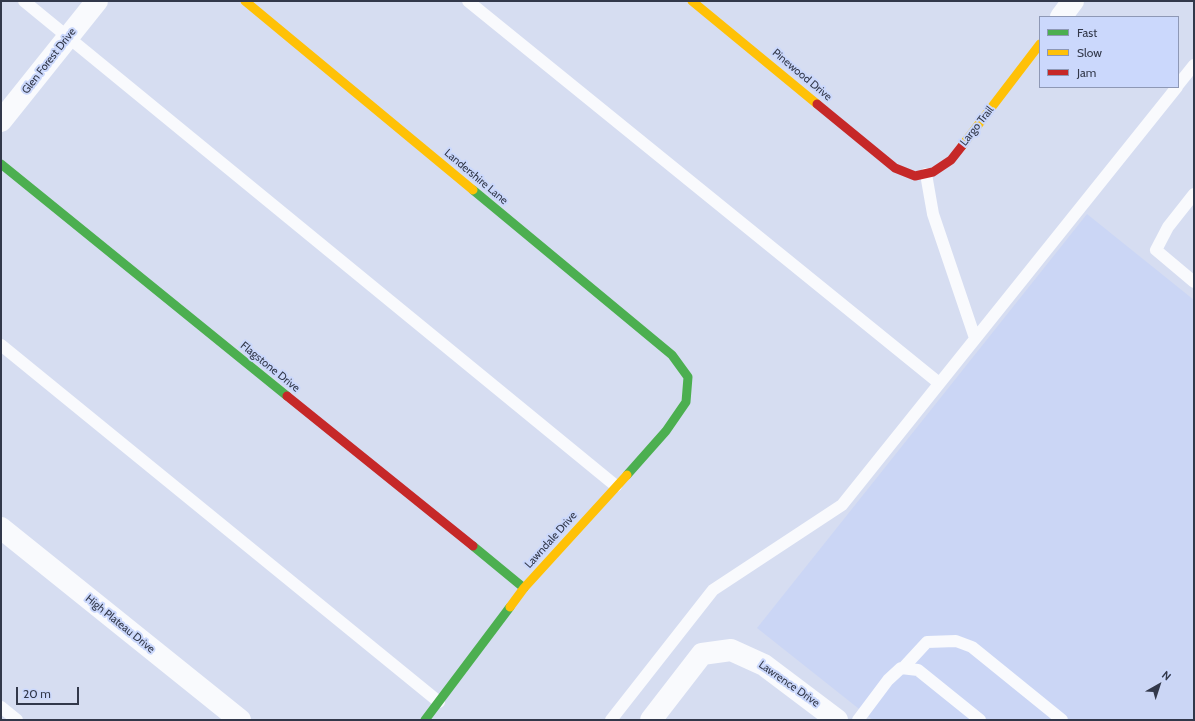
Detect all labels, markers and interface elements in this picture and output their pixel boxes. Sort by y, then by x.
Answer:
legend [1039,16,1179,88]
street label: Glen Forest Drive [19,25,79,97]
text: Fast [1077,25,1097,40]
text: Slow [1077,45,1102,60]
street label: Pinewood Drive [770,46,834,104]
text: Jam [1077,65,1096,80]
street label: Largo Trail [957,104,997,148]
street label: Landershire Lane [441,147,511,207]
street label: Flagstone Drive [238,339,302,395]
street label: Lawndale Drive [522,509,580,571]
street label: High Plateau Drive [83,592,157,656]
street label: Lawrence Drive [756,658,822,710]
north arrow [1139,665,1179,705]
text: N [1159,668,1174,684]
scale bar [18,679,81,705]
text: 20 m [23,686,51,701]

